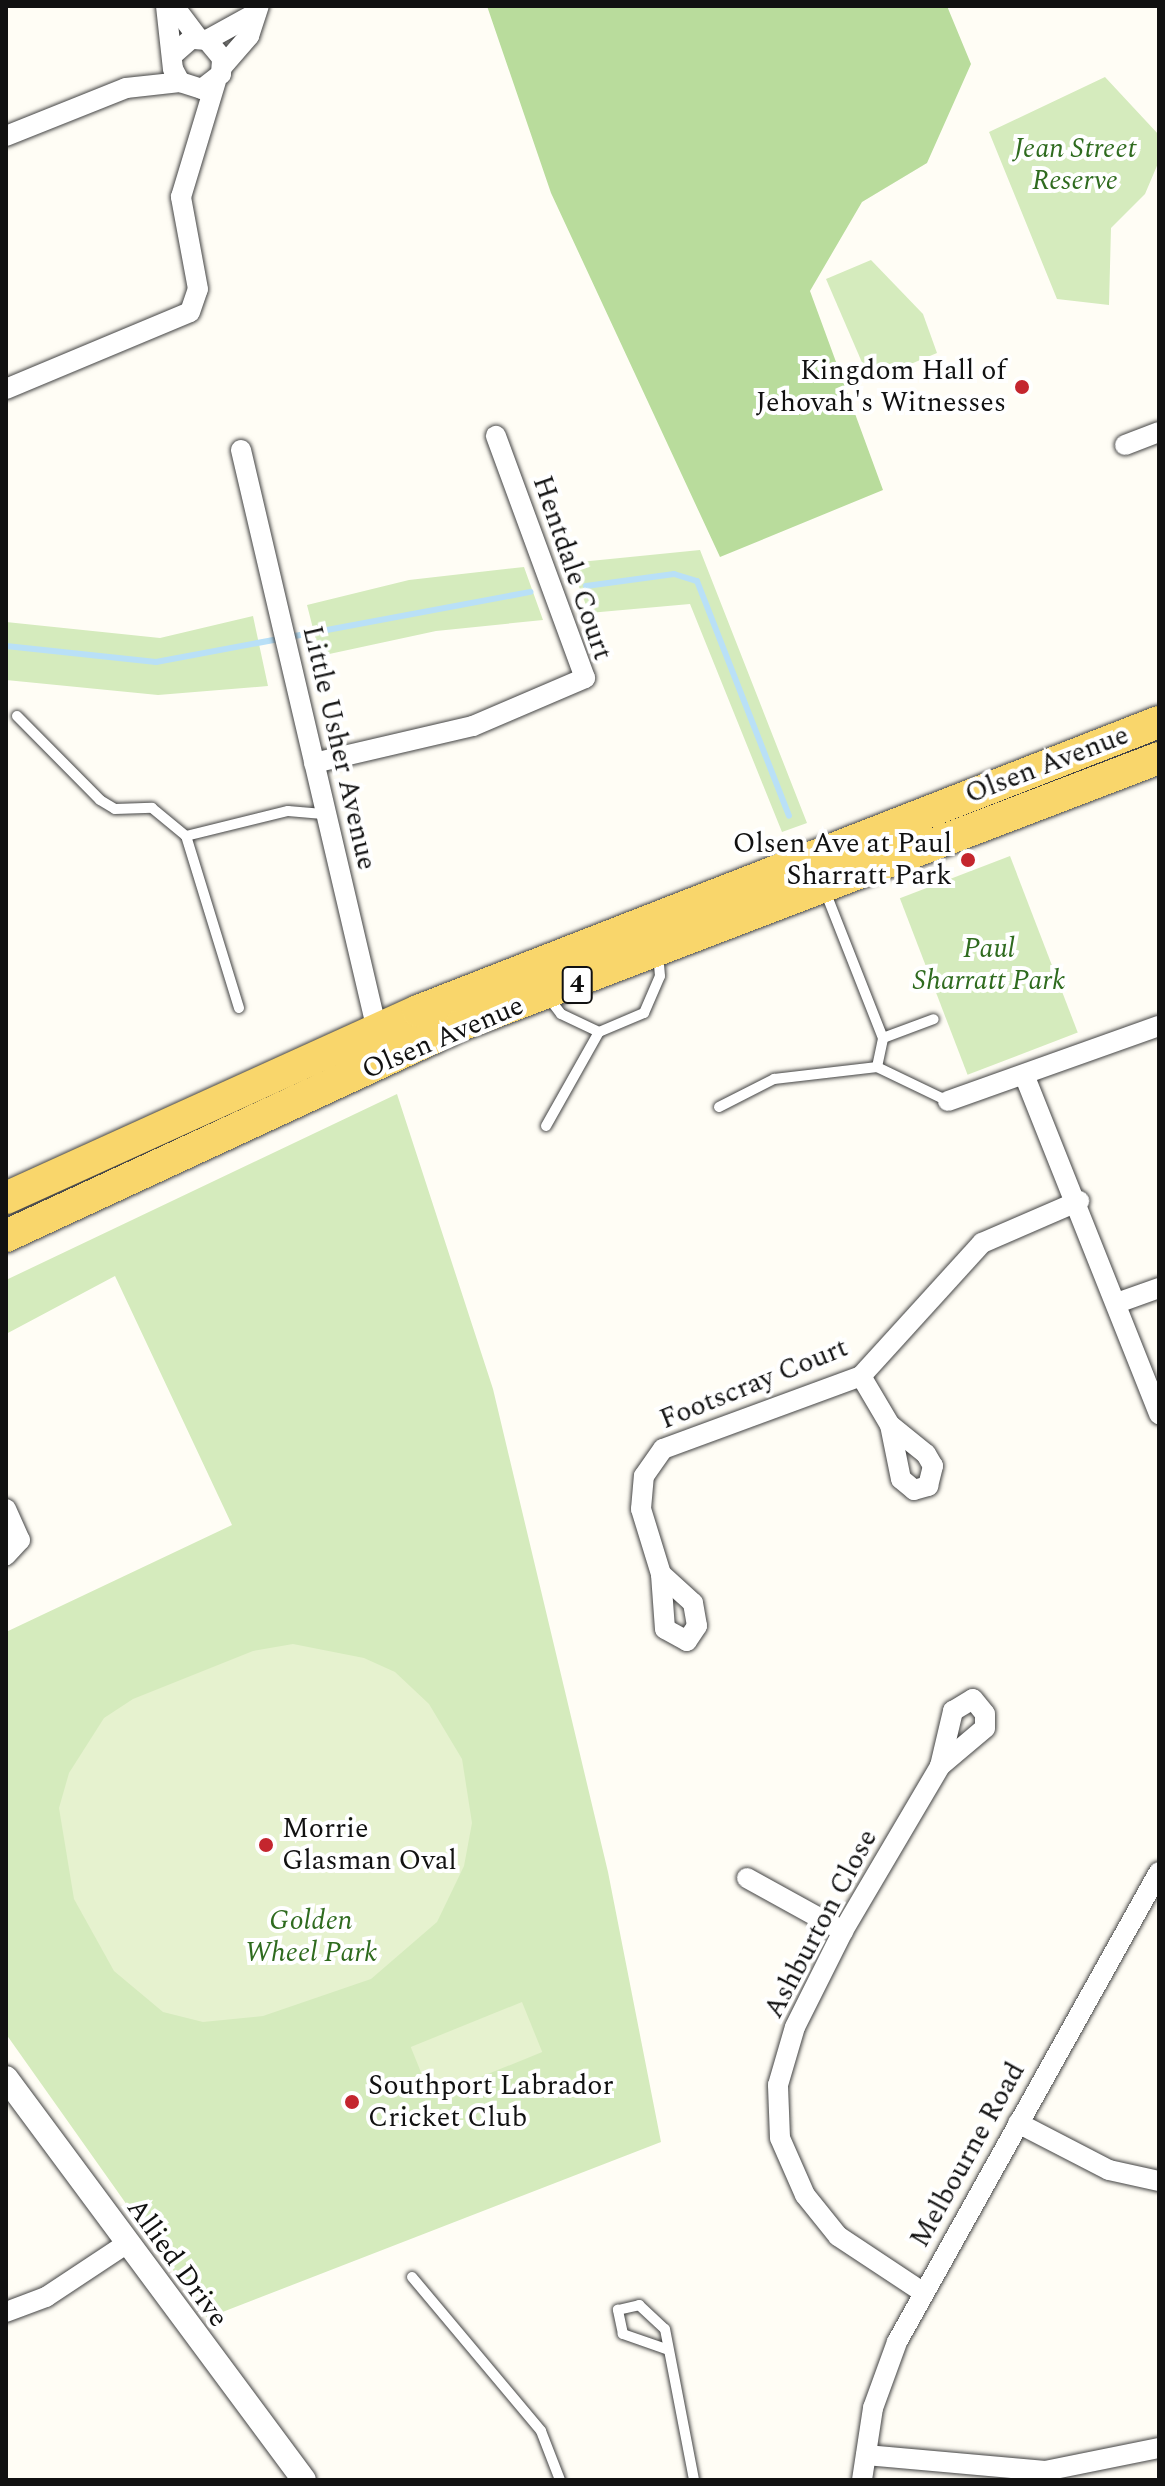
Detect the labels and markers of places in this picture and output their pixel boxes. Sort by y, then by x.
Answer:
place label: Kingdom Hall of Jehovah's Witnesses [756,354,1006,420]
marker: Kingdom Hall of Jehovah's Witnesses [1013,378,1031,396]
place label: Olsen Ave at Paul Sharratt Park [733,827,952,893]
marker: Olsen Ave at Paul Sharratt Park [959,851,977,869]
place label: Morrie Glasman Oval [282,1812,457,1878]
marker: Morrie Glasman Oval [257,1836,275,1854]
place label: Southport Labrador Cricket Club [368,2069,614,2135]
marker: Southport Labrador Cricket Club [343,2093,361,2111]

